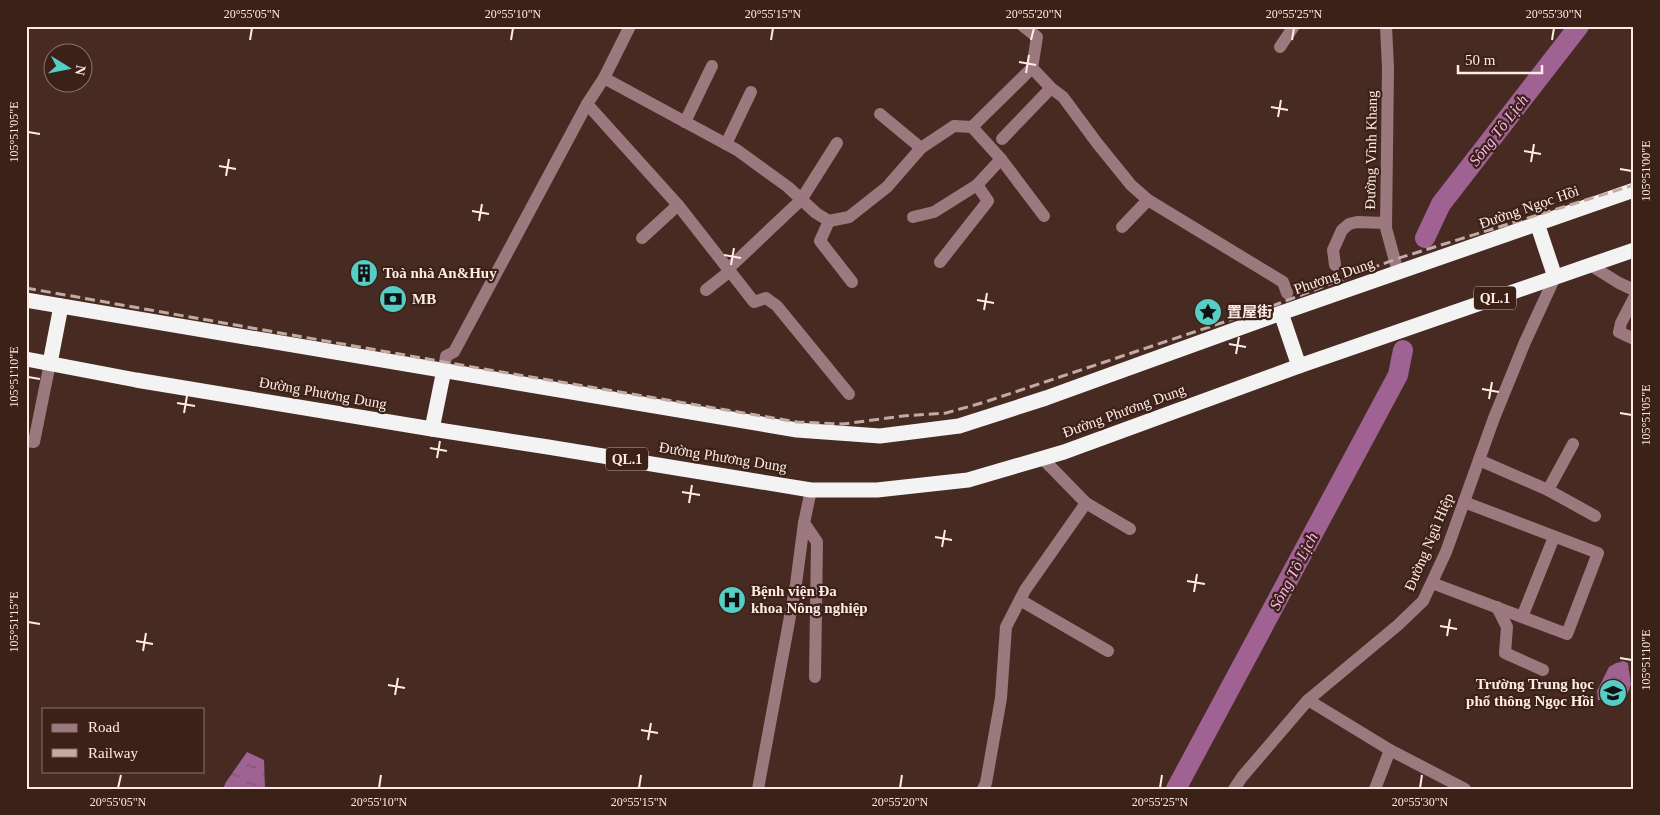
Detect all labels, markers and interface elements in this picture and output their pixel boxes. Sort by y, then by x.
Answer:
text: 20°55'05"N [224,7,281,21]
text: 20°55'10"N [485,7,542,21]
text: 20°55'15"N [745,7,802,21]
text: 20°55'20"N [1006,7,1063,21]
text: 20°55'25"N [1266,7,1323,21]
text: 20°55'30"N [1526,7,1583,21]
north arrow [42,42,92,92]
scale bar [1458,42,1541,74]
text: 50 m [1465,52,1496,68]
text: N [72,64,89,76]
street label: Đường Vĩnh Khang [1362,90,1380,210]
water label: Sông Tô Lịch [1465,91,1532,170]
text: 105°51'05"E [7,101,21,163]
text: 105°51'00"E [1639,140,1653,202]
street label: Đường Ngọc Hồi [1477,182,1581,232]
street label: Phương Dung [1292,255,1377,297]
building icon: Toà nhà An&Huy [349,258,379,288]
place label: Toà nhà An&Huy [383,265,497,281]
bank icon: MB [378,284,408,314]
road number: QL.1 [1474,286,1516,310]
place label: MB [412,291,436,307]
place icon: 置屋街 [1193,297,1223,327]
place label: 置屋街 [1227,304,1272,320]
text: 105°51'10"E [7,346,21,408]
street label: Đường Phương Dung [258,374,389,412]
street label: Đường Phương Dung [1060,381,1188,441]
text: 105°51'05"E [1639,384,1653,446]
street label: Đường Phương Dung [658,439,789,475]
road number: QL.1 [606,448,648,470]
street label: Đường Ngũ Hiệp [1401,491,1457,593]
water label: Sông Tô Lịch [1266,530,1322,613]
place label: Bệnh viện Đa khoa Nông nghiệp [751,583,868,616]
hospital icon: Bệnh viện Đa khoa Nông nghiệp [717,585,747,615]
text: 105°51'15"E [7,591,21,653]
text: 105°51'10"E [1639,629,1653,691]
place label: Trường Trung học phổ thông Ngọc Hồi [1466,676,1594,709]
school or university icon: Trường Trung học phổ thông Ngọc Hồi [1598,678,1628,708]
legend [42,708,205,772]
text: Road [88,719,120,735]
text: Railway [88,745,138,761]
text: 20°55'05"N [90,795,147,809]
text: 20°55'10"N [351,795,408,809]
text: 20°55'15"N [611,795,668,809]
text: 20°55'20"N [872,795,929,809]
text: 20°55'25"N [1132,795,1189,809]
text: 20°55'30"N [1392,795,1449,809]

